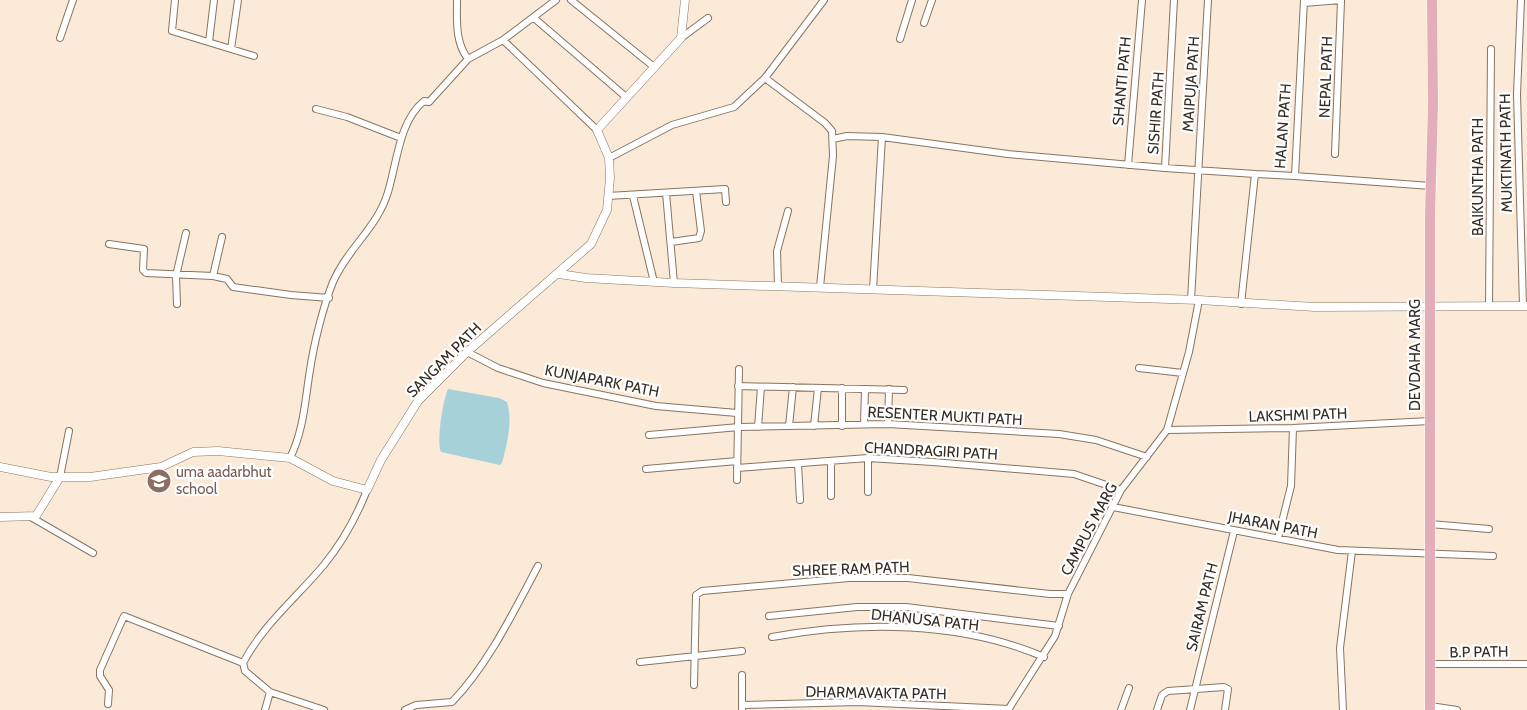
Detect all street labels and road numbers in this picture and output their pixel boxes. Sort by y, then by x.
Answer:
street label: MAIPUJA PATH [1179,35,1203,133]
street label: SHANTI PATH [1109,36,1135,126]
street label: NEPAL PATH [1316,36,1336,118]
street label: SISHIR PATH [1144,71,1168,155]
street label: HALAN PATH [1271,83,1295,169]
street label: MUKTINATH PATH [1496,93,1516,213]
street label: BAIKUNTHA PATH [1469,118,1487,236]
street label: DEVDAHA MARG [1406,299,1424,411]
street label: SANGAM PATH [403,319,485,401]
street label: KUNJAPARK PATH [543,361,661,401]
street label: RESENTER MUKTI PATH [867,403,1023,429]
street label: LAKSHMI PATH [1248,404,1348,426]
street label: CHANDRAGIRI PATH [864,439,998,463]
street label: CAMPUS MARG [1057,479,1121,579]
street label: JHARAN PATH [1226,507,1319,543]
street label: SHREE RAM PATH [792,558,910,580]
street label: SAIRAM PATH [1182,561,1222,653]
street label: DHANUSA PATH [870,605,980,635]
street label: B.P PATH [1449,642,1509,662]
street label: DHARMAVAKTA PATH [805,683,947,703]

